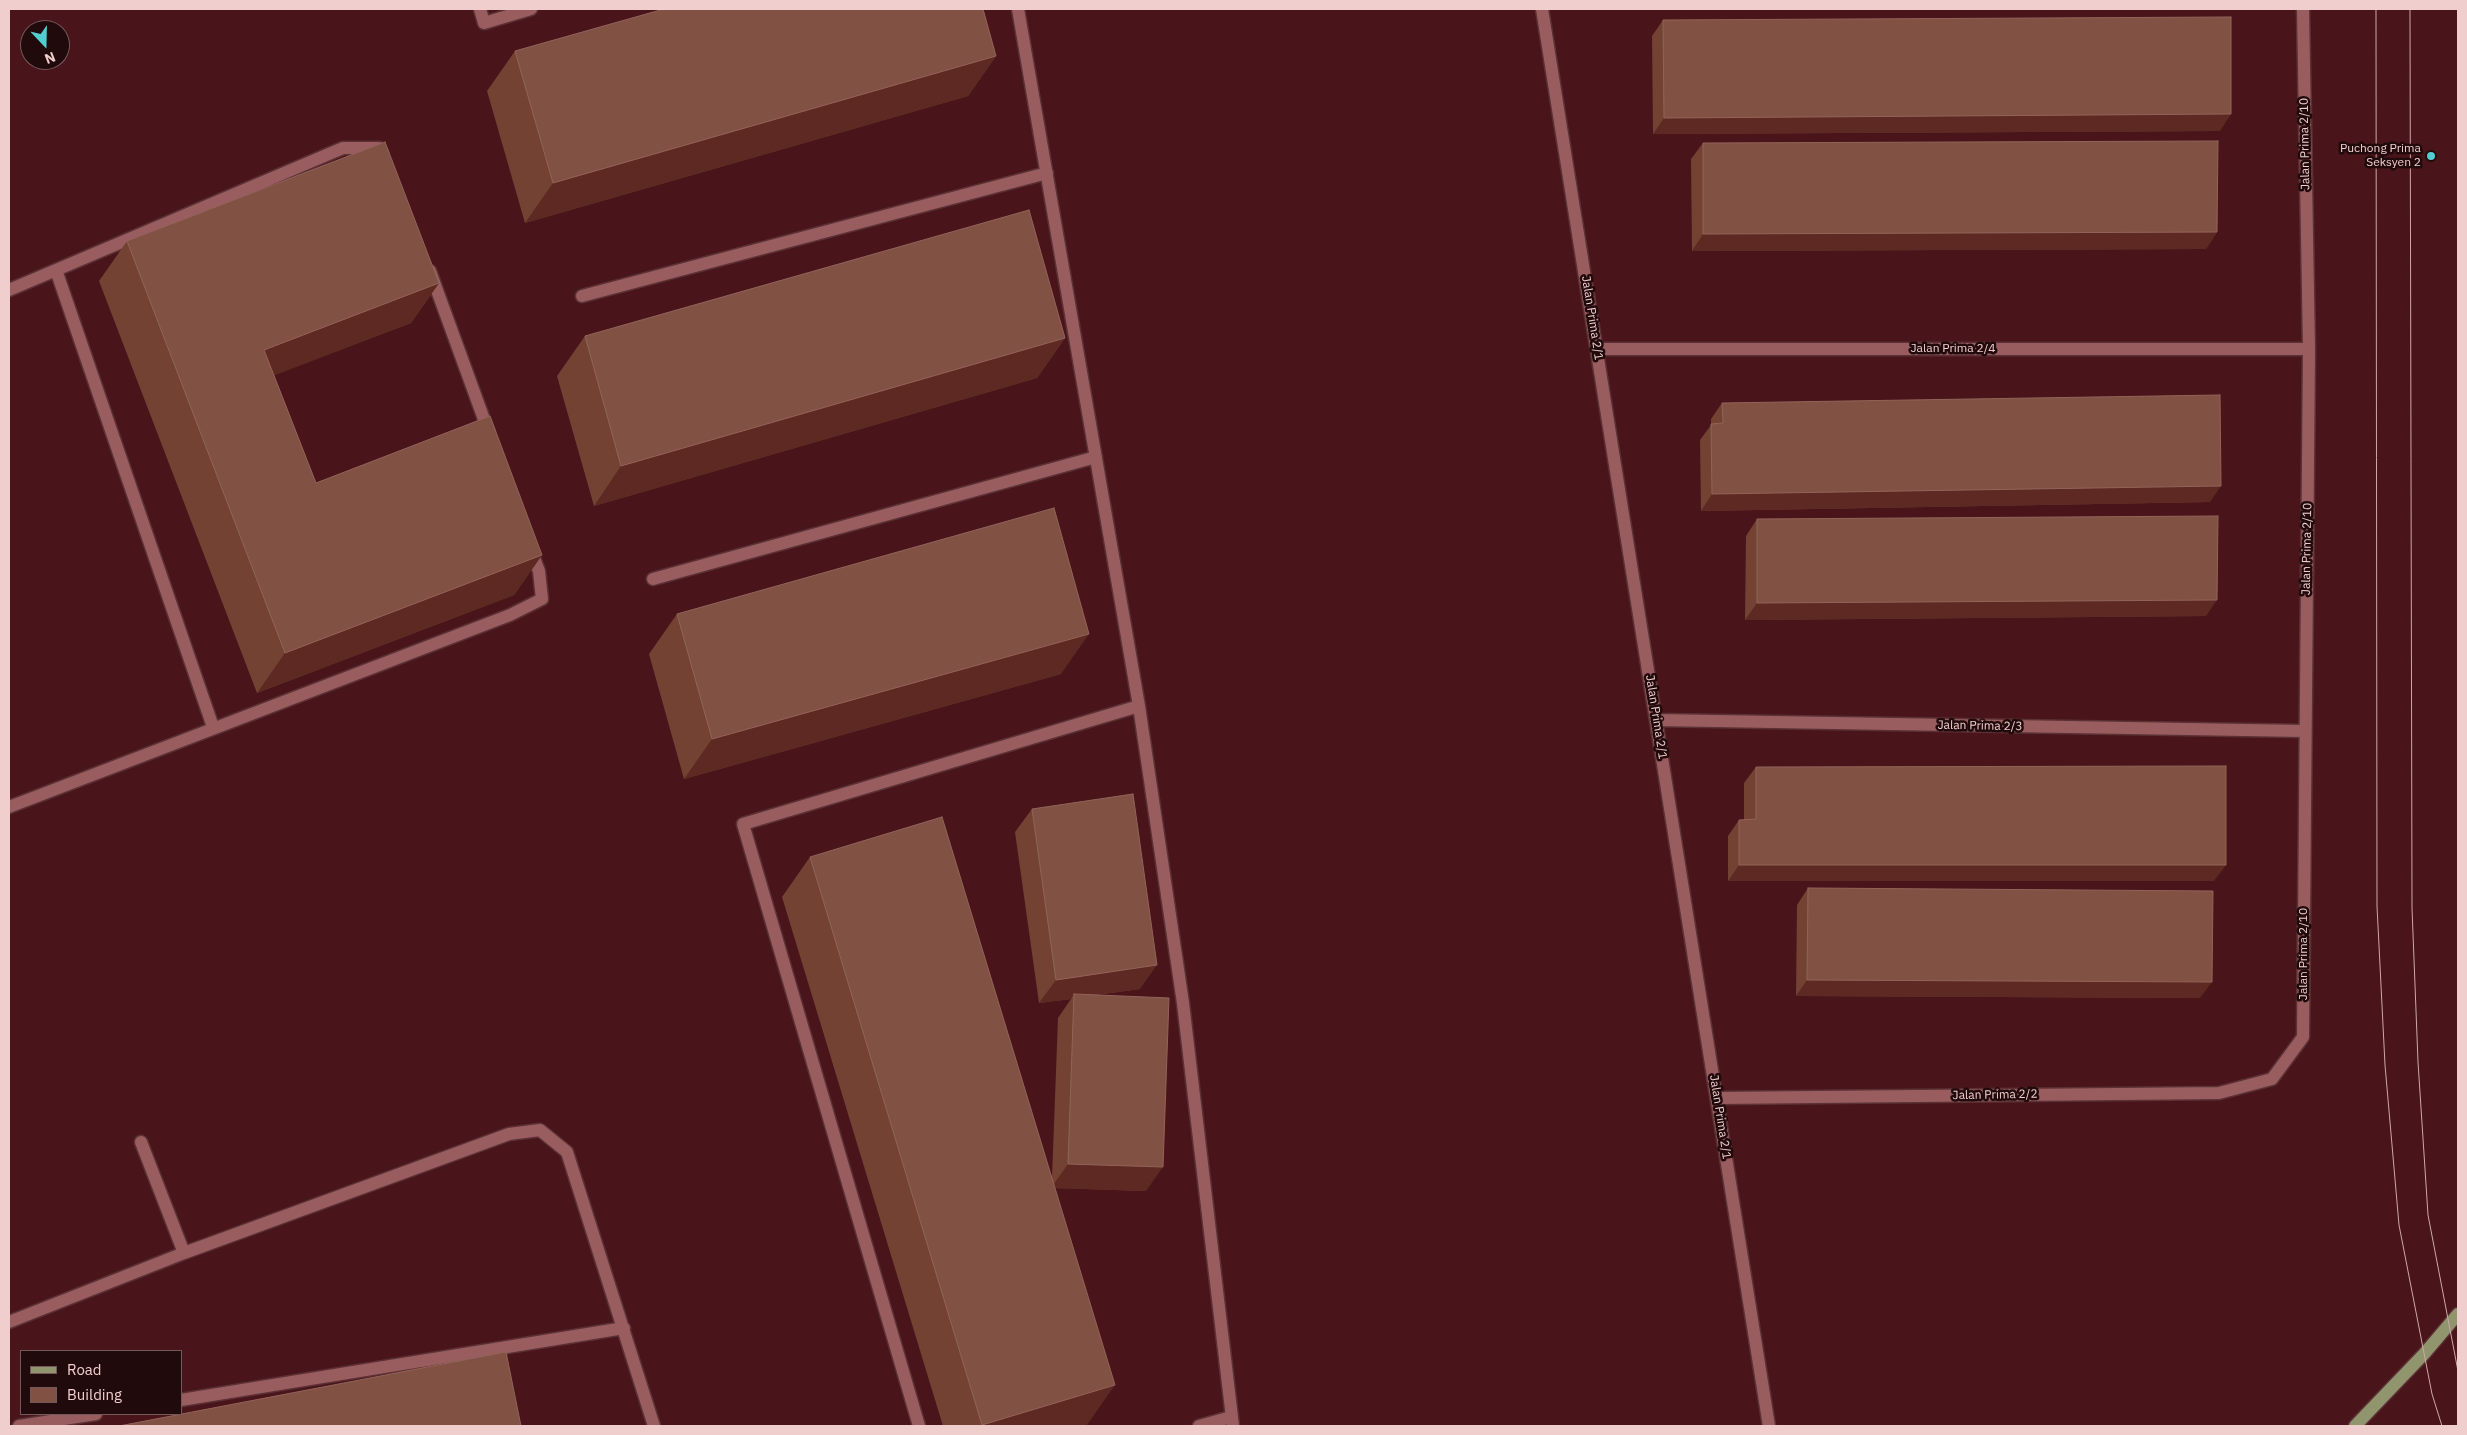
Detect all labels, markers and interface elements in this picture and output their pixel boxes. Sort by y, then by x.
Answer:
north arrow [20,20,70,70]
text: N [42,48,58,68]
street label: Jalan Prima 2/10 [2297,98,2313,190]
place label: Puchong Prima Seksyen 2 [2340,142,2421,170]
marker: Puchong Prima Seksyen 2 [2425,150,2437,162]
street label: Jalan Prima 2/1 [1578,275,1606,361]
street label: Jalan Prima 2/4 [1910,342,1996,356]
street label: Jalan Prima 2/10 [2299,503,2315,595]
street label: Jalan Prima 2/1 [1642,674,1670,760]
street label: Jalan Prima 2/3 [1937,718,2023,734]
street label: Jalan Prima 2/10 [2297,908,2311,1000]
street label: Jalan Prima 2/1 [1706,1074,1734,1160]
street label: Jalan Prima 2/2 [1952,1087,2038,1103]
legend [20,1350,182,1415]
text: Road [67,1360,102,1379]
text: Building [67,1385,122,1404]

